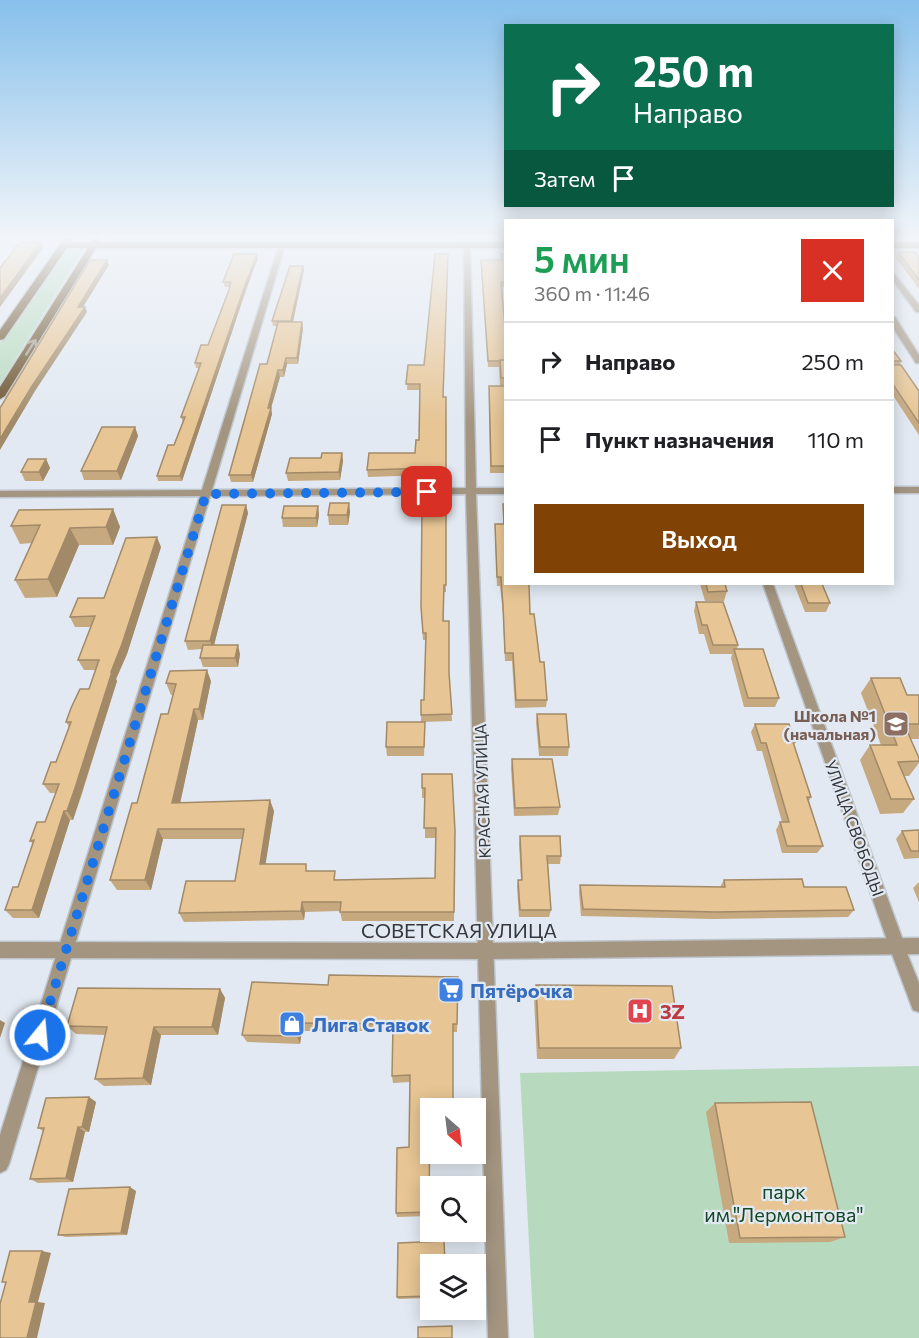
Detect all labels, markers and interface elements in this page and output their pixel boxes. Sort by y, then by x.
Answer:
text: 250 m [633,44,754,96]
icon: right [534,48,612,126]
text: Направо [633,96,743,129]
icon: arrive [607,162,640,195]
text: Затем [534,165,595,192]
text: 5 мин [534,236,630,280]
button: close [801,239,864,302]
text: 360 m · 11:46 [534,281,650,305]
one-way arrow [24,338,37,355]
icon: right [534,345,567,378]
text: Направо [585,348,675,375]
text: 250 m [801,348,864,375]
icon: arrive [534,423,567,456]
text: Пункт назначения [585,426,774,453]
text: 110 m [807,426,864,453]
pin [401,466,452,517]
icon: arrive [410,475,443,508]
button: Выход [534,504,864,573]
place label: Школа №1 (начальная) [783,706,876,743]
school or university icon: Школа №1 (начальная) [881,709,911,739]
street label: КРАСНАЯ УЛИЦА [470,723,494,859]
street label: УЛИЦА СВОБОДЫ [821,757,889,899]
street label: СОВЕТСКАЯ УЛИЦА [361,918,557,942]
supermarket icon: Пятёрочка [436,975,466,1005]
place label: Пятёрочка [470,978,573,1002]
hospital icon: 3Z [625,996,655,1026]
place label: 3Z [660,999,685,1023]
position arrow [8,1003,72,1067]
shop icon: Лига Ставок [277,1009,307,1039]
place label: Лига Ставок [312,1012,430,1036]
north arrow [420,1098,486,1164]
map controls [420,1098,486,1320]
button: search [420,1176,486,1242]
park label: парк им."Лермонтова" [704,1179,864,1226]
button: layers [420,1254,486,1320]

